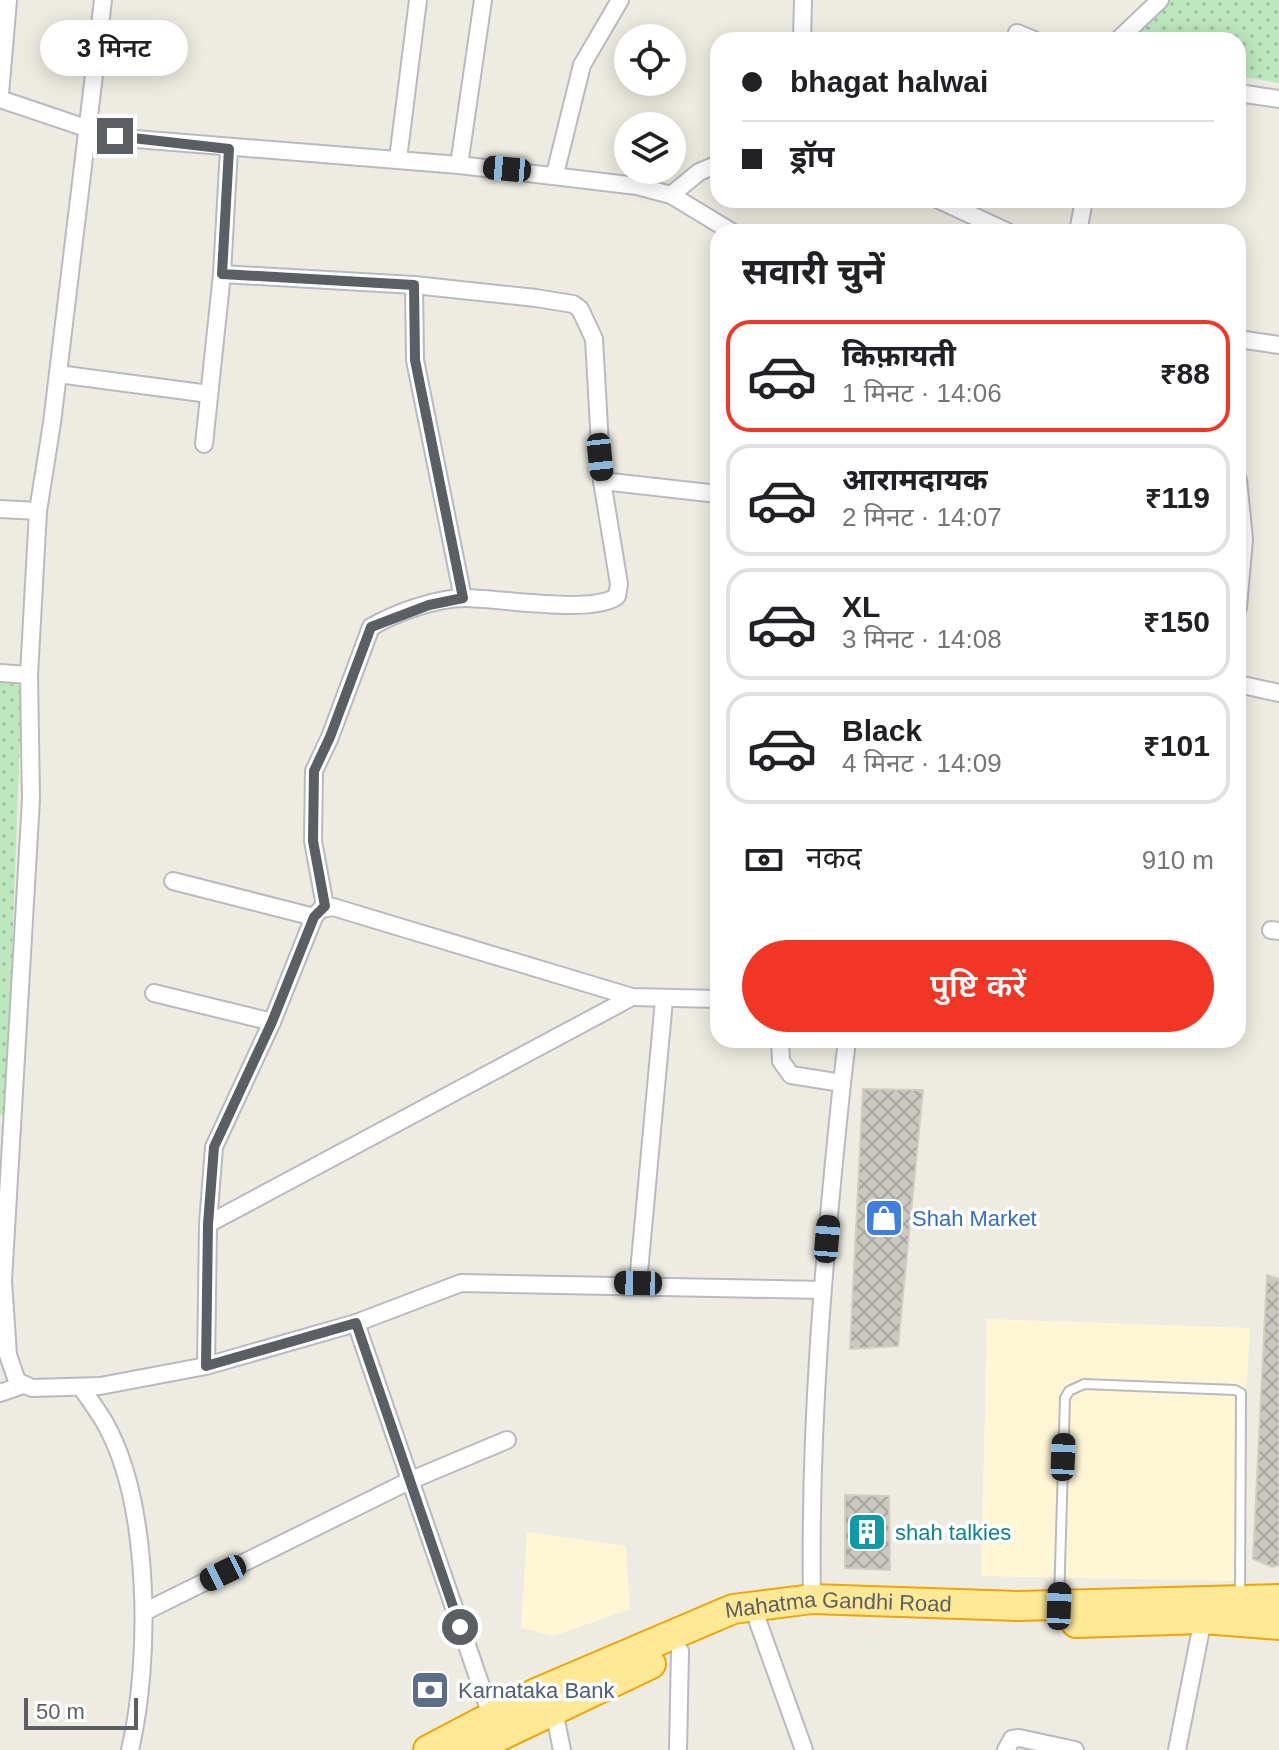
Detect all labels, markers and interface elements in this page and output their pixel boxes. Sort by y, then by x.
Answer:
callout: 3 मिनट [41,20,189,76]
map controls [614,24,686,184]
button: locate [614,24,686,96]
text: 3 मिनट [77,33,151,63]
text: bhagat halwai [790,65,988,98]
button: layers [614,112,686,184]
route end [97,118,133,154]
text: ड्रॉप [790,140,834,173]
car [482,155,532,183]
text: सवारी चुनें [742,251,884,292]
text: किफ़ायती [842,339,956,372]
icon: car [746,340,818,412]
text: ₹88 [1160,357,1210,390]
text: 1 मिनट · 14:06 [842,378,1002,408]
car [586,432,614,482]
text: आरामदायक [842,463,988,496]
icon: car [746,464,818,536]
text: ₹119 [1145,481,1210,514]
text: 2 मिनट · 14:07 [842,502,1002,532]
icon: car [746,588,818,660]
text: XL [842,590,880,623]
text: ₹150 [1143,605,1210,638]
text: 3 मिनट · 14:08 [842,624,1002,654]
icon: car [746,712,818,784]
text: Black [842,714,922,747]
text: ₹101 [1143,729,1210,762]
text: 4 मिनट · 14:09 [842,748,1002,778]
icon: cash [742,838,786,882]
text: नकद [806,841,862,874]
text: 910 m [1142,845,1214,875]
button: पुष्टि करें [742,940,1214,1032]
shop icon: Shah Market [863,1197,905,1239]
place label: Shah Market [912,1206,1037,1231]
car [813,1214,841,1264]
car [614,1271,662,1295]
car [1050,1433,1076,1481]
building icon: shah talkies [846,1511,888,1553]
place label: shah talkies [895,1520,1011,1545]
car [196,1552,250,1594]
car [1046,1582,1072,1630]
street label: Mahatma Gandhi Road [723,1586,952,1622]
route start [442,1609,478,1645]
bank icon: Karnataka Bank [409,1669,451,1711]
place label: Karnataka Bank [458,1678,616,1703]
scale bar [24,1694,138,1730]
text: 50 m [36,1699,85,1724]

